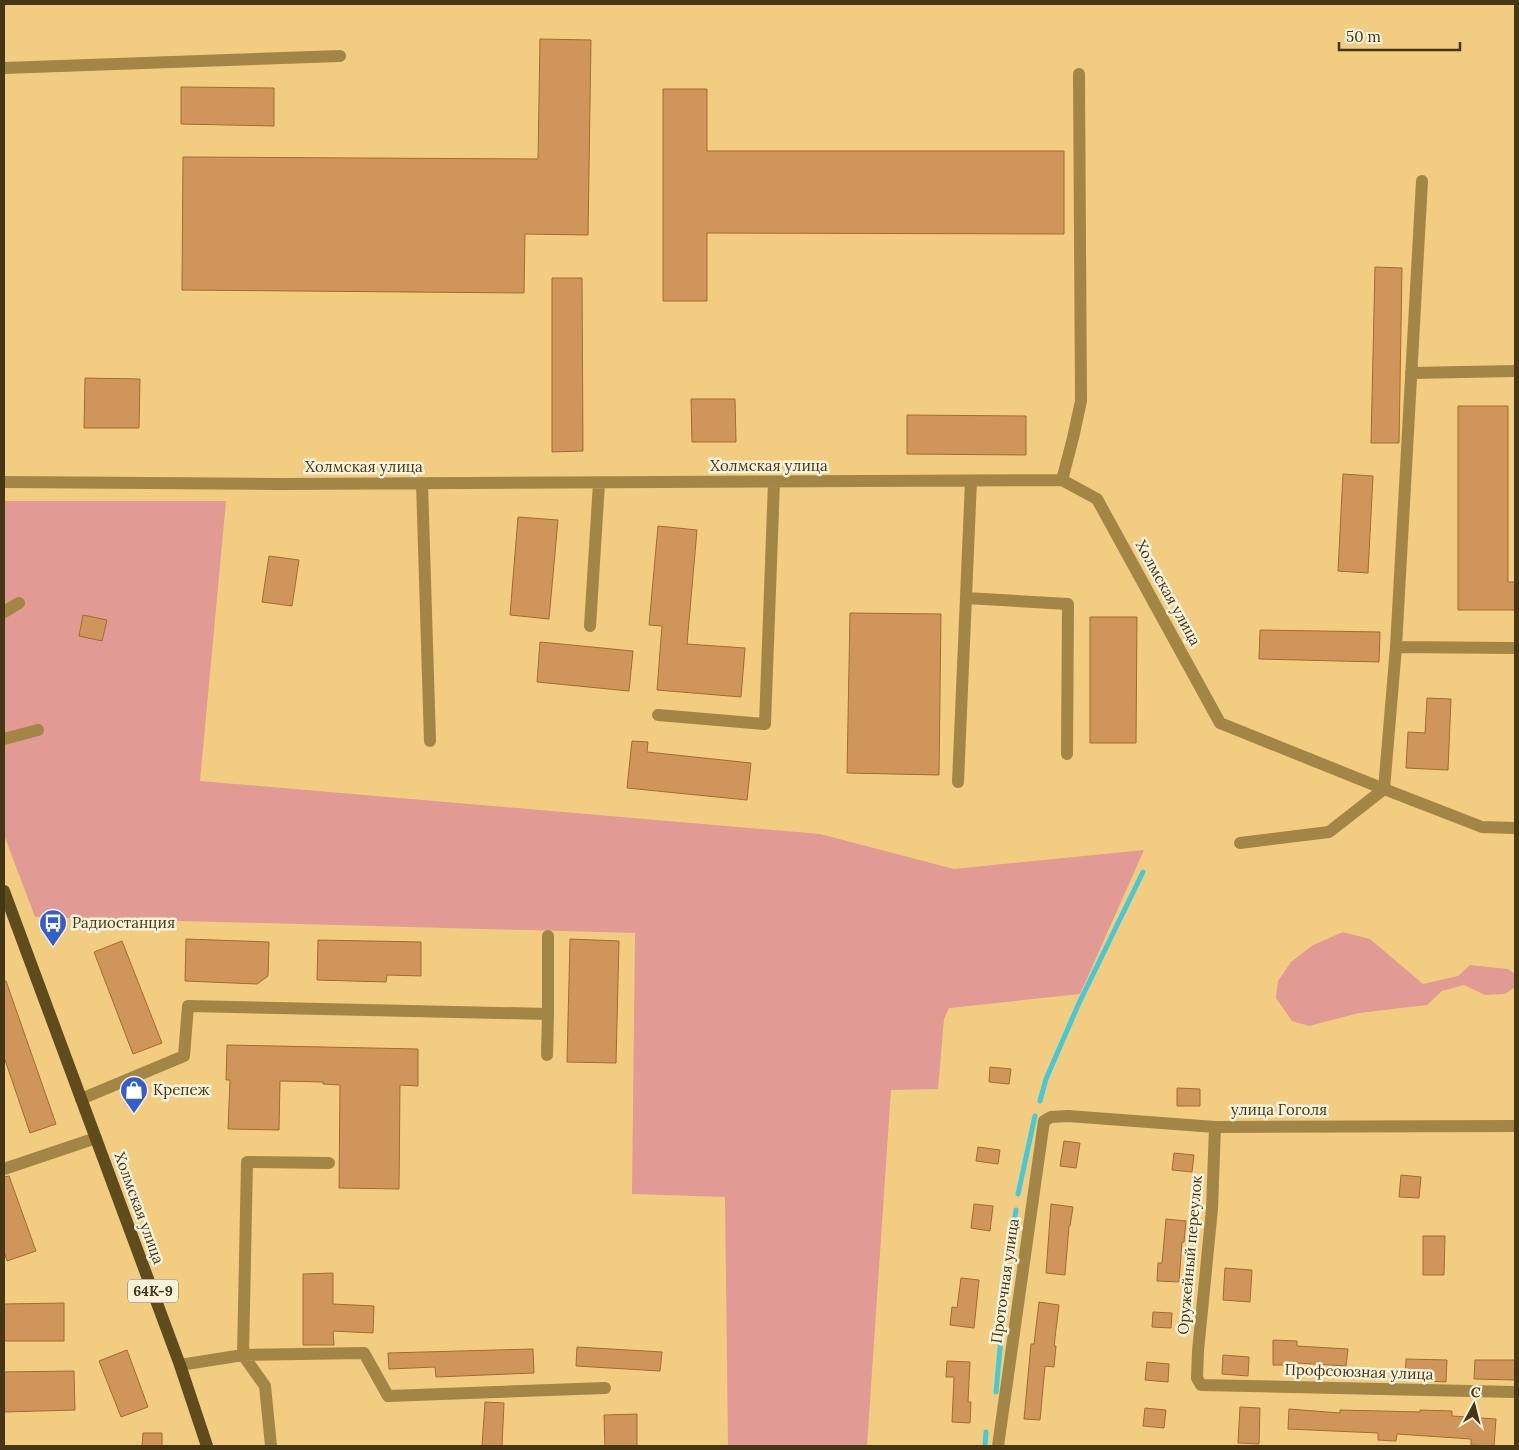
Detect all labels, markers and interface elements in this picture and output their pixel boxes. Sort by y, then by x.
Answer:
scale bar [1339,20,1460,52]
text: 50 m [1346,27,1381,46]
street label: Холмская улица [710,456,828,475]
street label: Холмская улица [305,457,423,476]
street label: Холмская улица [1132,537,1205,649]
bus stop icon: Радиостанция [38,908,68,947]
place label: Радиостанция [72,913,175,932]
shop icon: Крепеж [119,1075,149,1114]
place label: Крепеж [153,1080,210,1099]
street label: улица Гоголя [1231,1100,1327,1119]
street label: Холмская улица [110,1149,169,1267]
street label: Оружейный переулок [1173,1175,1206,1335]
street label: Проточная улица [986,1217,1023,1345]
road number: 64К-9 [128,1280,178,1302]
street label: Профсоюзная улица [1284,1359,1434,1384]
north arrow [1449,1380,1499,1430]
text: С [1470,1383,1482,1402]

